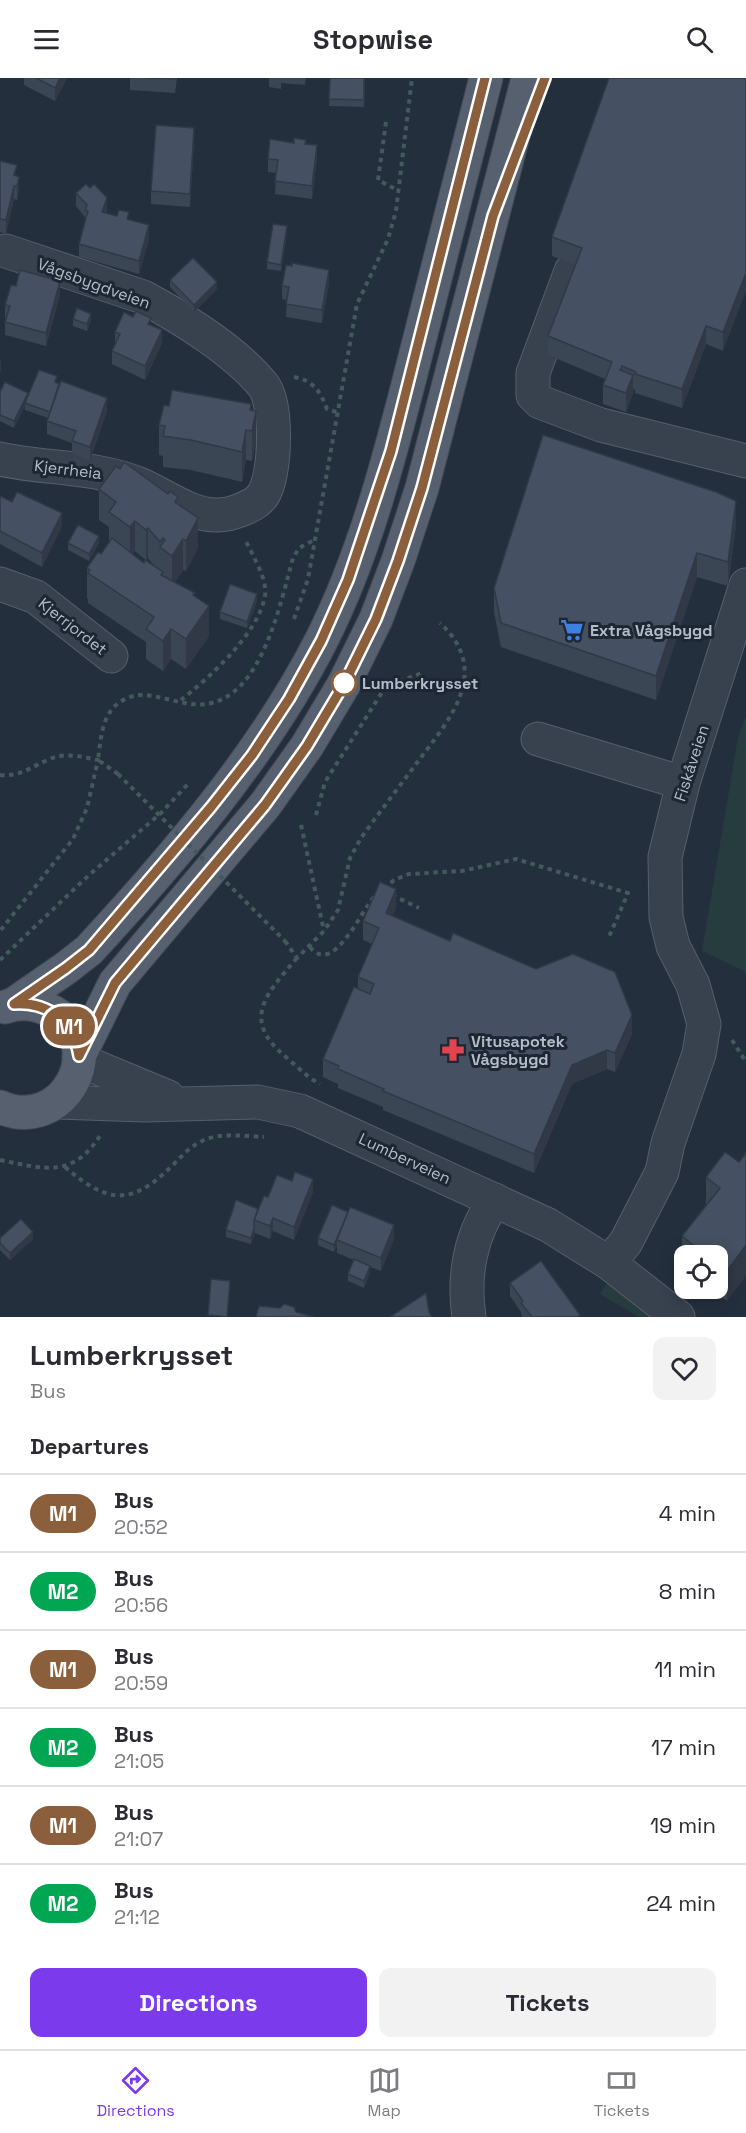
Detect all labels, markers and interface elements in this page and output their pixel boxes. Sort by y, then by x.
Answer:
text: Stopwise [313,22,433,57]
icon: menu [30,23,63,56]
icon: search [683,23,716,56]
street label: Vågsbygdveien [34,253,153,314]
street label: Kjerrheia [33,455,103,484]
street label: Kjerrjordet [34,593,111,660]
supermarket icon: Extra Vågsbygd [559,617,585,643]
place label: Extra Vågsbygd [590,620,712,641]
marker: Lumberkrysset [331,670,357,696]
place label: Lumberkrysset [362,673,478,694]
street label: Fiskåveien [669,722,714,804]
line badge: M1 [42,1006,96,1046]
text: M1 [55,1013,83,1040]
place label: Vitusapotek Vågsbygd [471,1031,565,1070]
pharmacy icon: Vitusapotek Vågsbygd [440,1037,466,1063]
street label: Lumberveien [355,1128,454,1189]
map controls [674,1245,728,1299]
button: locate [674,1245,728,1299]
text: Lumberkrysset [30,1337,233,1373]
button: heart [653,1337,716,1400]
text: Bus [30,1378,66,1404]
text: Departures [30,1432,149,1460]
text: Bus [114,1486,154,1514]
text: 4 min [659,1499,716,1527]
text: M1 [49,1500,77,1527]
text: 20:52 [114,1514,168,1540]
text: Bus [114,1564,154,1592]
text: 8 min [659,1577,716,1605]
text: M2 [48,1578,79,1605]
text: 20:56 [114,1592,168,1618]
text: Bus [114,1642,154,1670]
text: 11 min [654,1655,716,1683]
text: M1 [49,1656,77,1683]
text: 20:59 [114,1670,168,1696]
text: Bus [114,1720,154,1748]
text: 17 min [651,1733,716,1761]
text: M2 [48,1734,79,1761]
text: 21:05 [114,1748,164,1774]
text: Bus [114,1798,154,1826]
text: 19 min [650,1811,716,1839]
text: M1 [49,1812,77,1839]
text: 21:07 [114,1826,163,1852]
text: Bus [114,1876,154,1904]
text: 24 min [646,1889,716,1917]
text: M2 [48,1890,79,1917]
text: 21:12 [114,1904,160,1930]
button: Directions [30,1968,367,2037]
button: Tickets [379,1968,716,2037]
tab: Directions [96,2064,175,2121]
tab: Map [368,2064,401,2121]
tab: Tickets [594,2064,650,2121]

